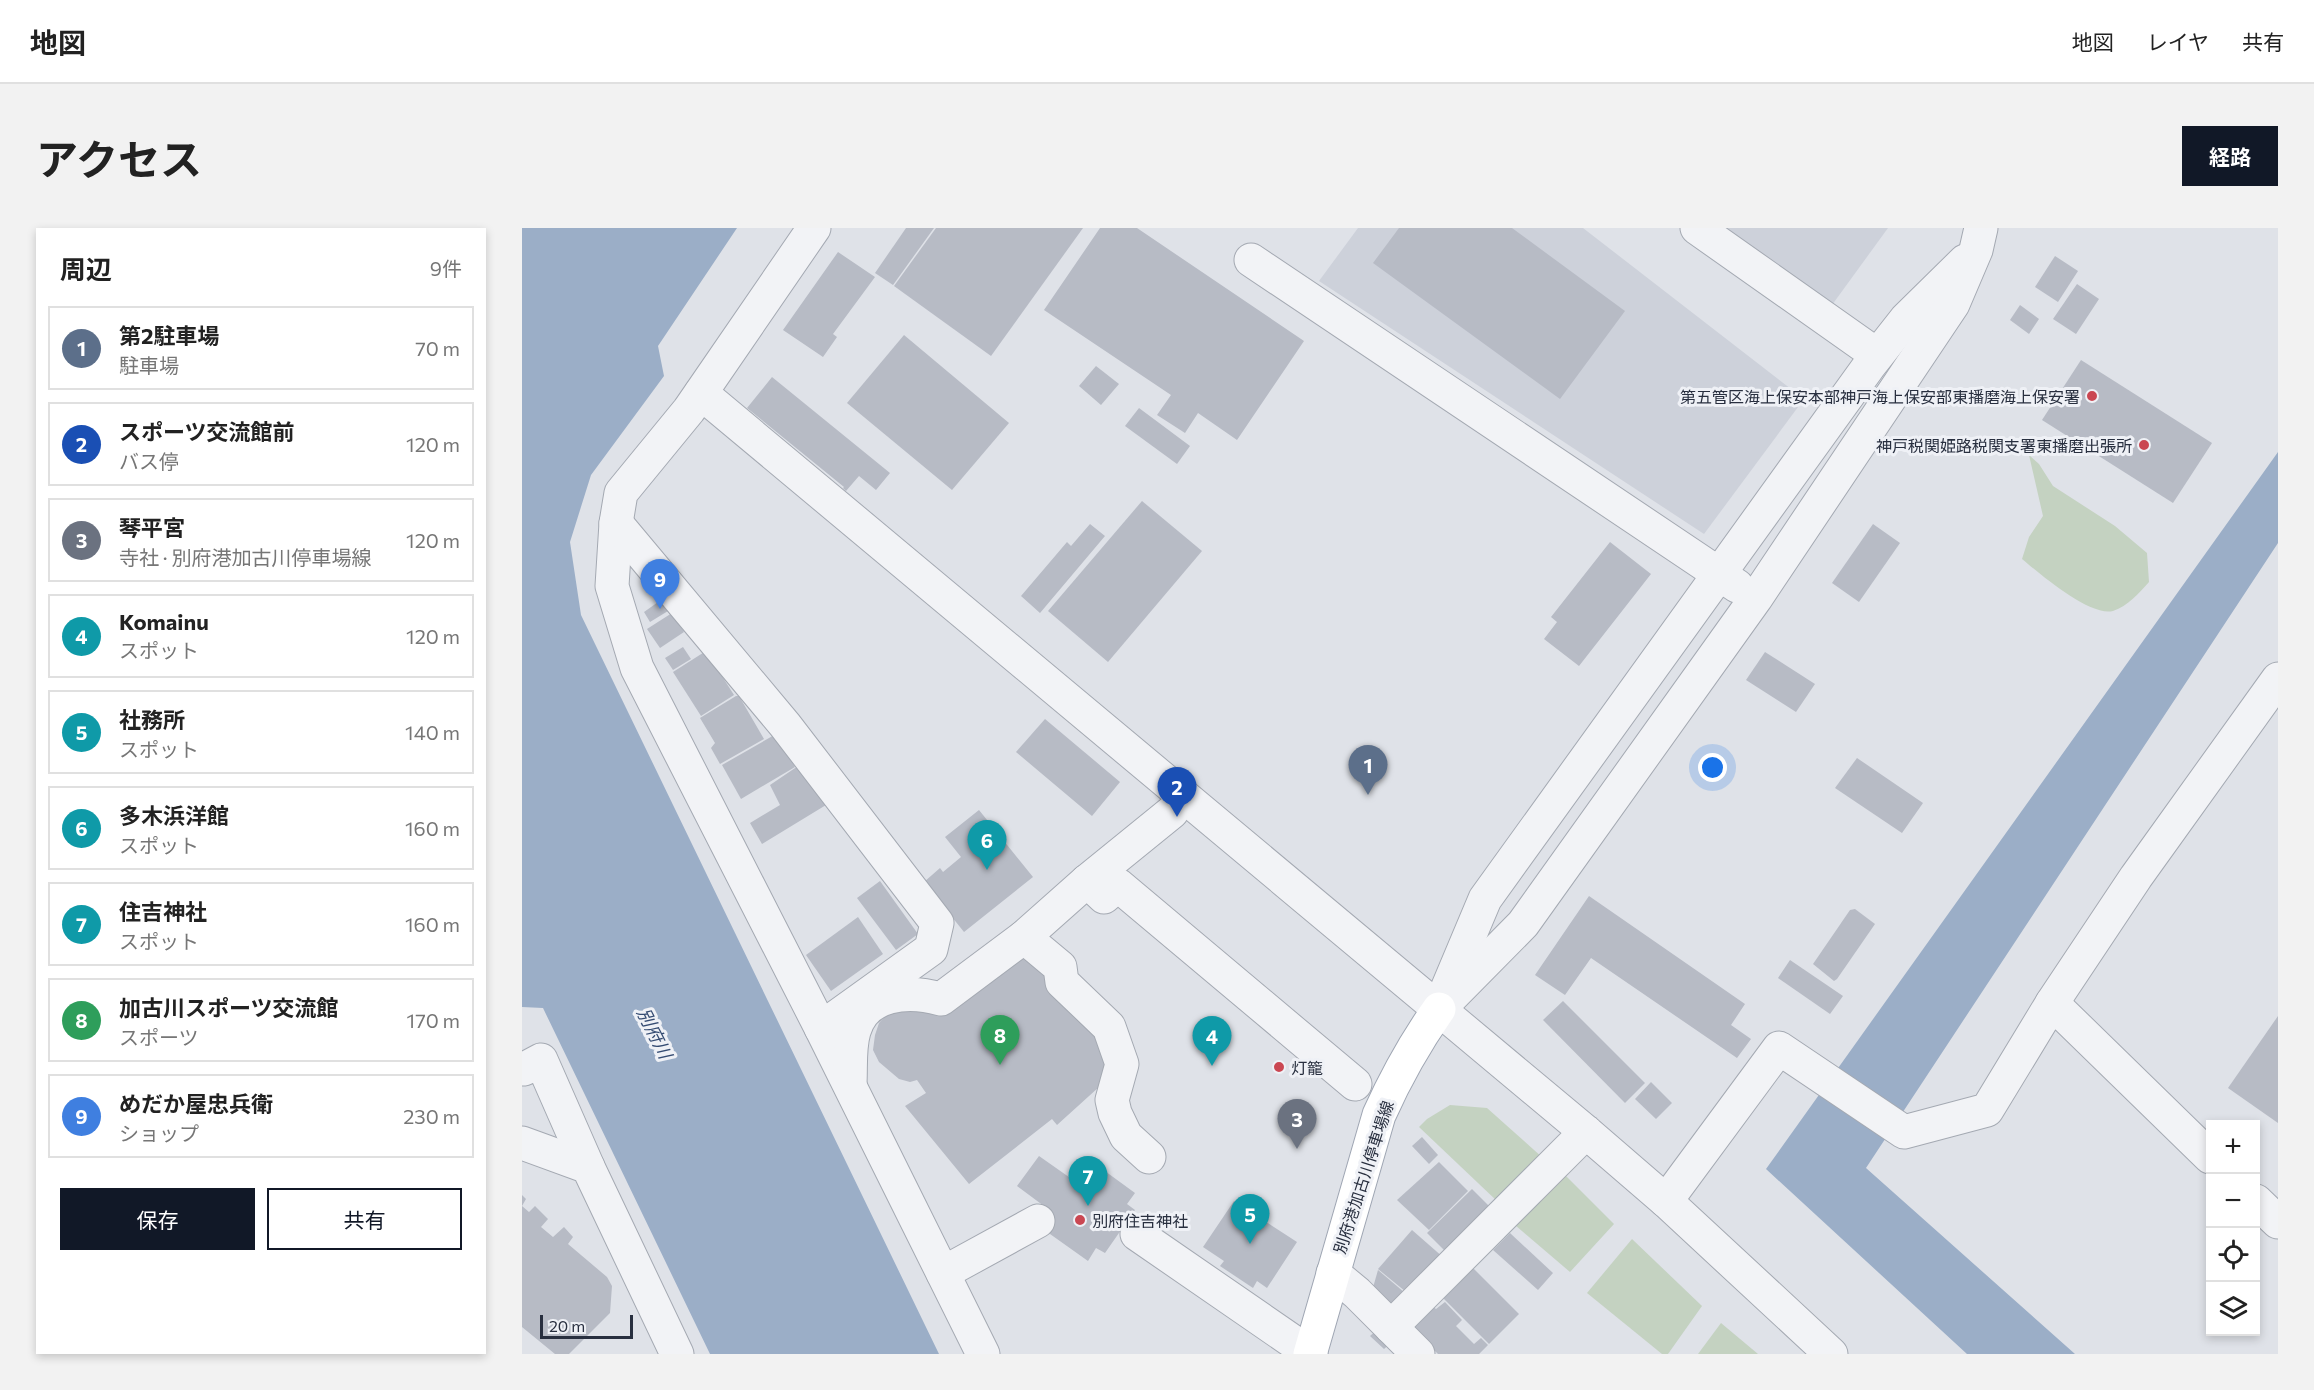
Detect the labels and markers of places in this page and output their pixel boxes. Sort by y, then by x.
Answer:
place label: 第五管区海上保安本部神戸海上保安部東播磨海上保安署 [1680,387,2080,406]
marker: 第五管区海上保安本部神戸海上保安部東播磨海上保安署 [2085,389,2099,403]
place label: 神戸税関姫路税関支署東播磨出張所 [1876,436,2132,455]
marker: 神戸税関姫路税関支署東播磨出張所 [2137,438,2151,452]
pin: 9 [640,560,680,609]
pin: 1 [1348,746,1388,795]
pin: 2 [1158,768,1196,817]
pin: 6 [968,820,1006,870]
pin: 8 [980,1016,1020,1065]
pin: 4 [1192,1016,1232,1066]
place label: 灯籠 [1291,1058,1323,1077]
marker: 灯籠 [1272,1060,1286,1074]
pin: 3 [1278,1100,1316,1149]
pin: 7 [1068,1156,1108,1206]
pin: 5 [1230,1194,1270,1244]
place label: 別府住吉神社 [1092,1211,1188,1230]
marker: 別府住吉神社 [1073,1213,1087,1227]

